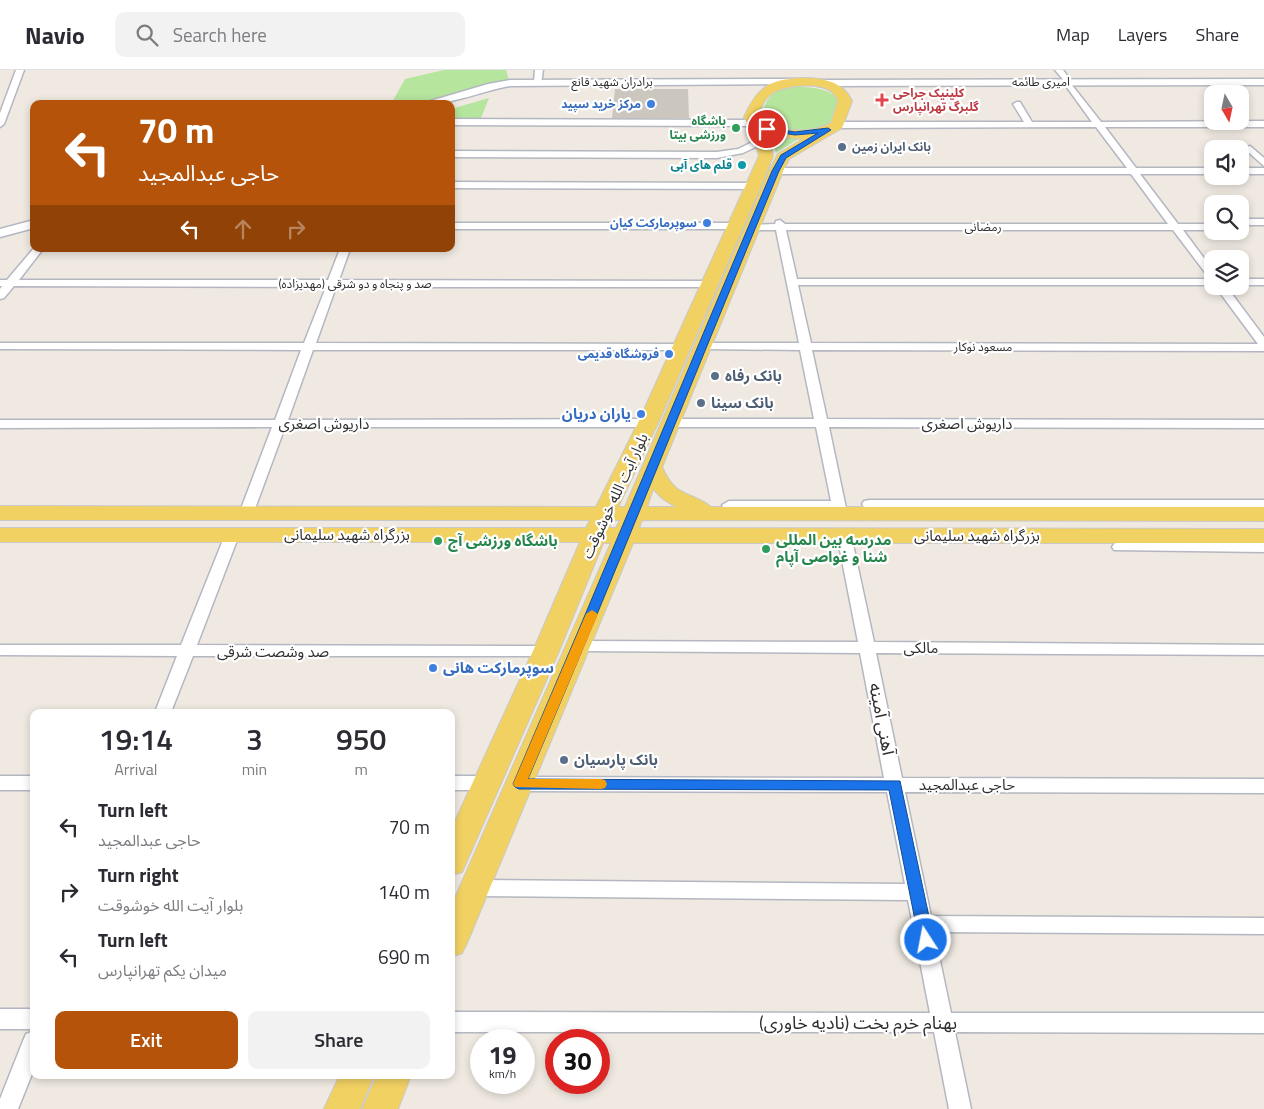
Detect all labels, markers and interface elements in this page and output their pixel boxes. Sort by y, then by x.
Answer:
search box [115,12,465,57]
text: Navio [25,17,85,53]
text: Search here [173,20,267,49]
icon: search [133,21,161,49]
text: Map [1056,21,1090,48]
text: Layers [1118,21,1167,48]
text: Share [1195,21,1239,48]
street label: برادران شهید قانع [571,72,653,91]
street label: امیری طائمه [1012,72,1070,91]
place label: کلینیک جراحی گلبرگ تهرانپارس [893,83,979,116]
north arrow [1204,85,1249,130]
map controls [1204,85,1249,295]
marker: کلینیک جراحی گلبرگ تهرانپارس [875,93,889,107]
place label: مرکز خرید سپید [561,94,641,113]
marker: مرکز خرید سپید [645,98,657,110]
text: 70 m [138,103,214,157]
pin [746,108,788,150]
place label: باشگاه ورزشی بیتا [669,111,726,144]
icon: arrive [753,115,781,143]
icon: left [55,120,120,185]
marker: باشگاه ورزشی بیتا [730,122,742,134]
place label: بانک ایران زمین [852,137,931,156]
button: sound [1204,140,1249,185]
marker: بانک ایران زمین [836,141,848,153]
place label: قلم های آبی [671,155,732,174]
text: حاجی عبدالمجید [138,156,279,190]
marker: قلم های آبی [736,159,748,171]
button: search [1204,195,1249,240]
place label: سوپرمارکت کیان [610,213,697,232]
icon: left [176,215,204,243]
icon: ahead [229,215,257,243]
icon: right [282,215,310,243]
marker: سوپرمارکت کیان [701,217,713,229]
street label: رمضانی [964,217,1002,236]
button: layers [1204,250,1249,295]
street label: صد و پنجاه و دو شرقی (مهدیزاده) [278,274,432,293]
street label: مسعود نوکار [953,337,1012,356]
place label: فروشگاه قدیمی [578,344,659,363]
marker: فروشگاه قدیمی [663,348,675,360]
place label: بانک رفاه [725,364,782,387]
marker: بانک رفاه [709,370,721,382]
place label: بانک سینا [711,391,774,414]
marker: بانک سینا [695,397,707,409]
place label: یاران دریان [562,402,631,425]
marker: یاران دریان [635,408,647,420]
street label: داریوش اصغری [278,412,370,435]
street label: داریوش اصغری [921,412,1013,435]
street label: بلوار آیت الله خوشوقت [575,429,654,562]
street label: بزرگراه شهید سلیمانی [284,523,410,546]
street label: بزرگراه شهید سلیمانی [914,524,1040,547]
place label: مدرسه بین المللی شنا و غواصی آپام [776,528,891,568]
place label: باشگاه ورزشی آج [448,529,558,552]
marker: باشگاه ورزشی آج [432,535,444,547]
marker: مدرسه بین المللی شنا و غواصی آپام [760,543,772,555]
street label: مالکی [904,636,938,659]
street label: صد وشصت شرقی [217,640,329,663]
place label: سوپرمارکت هانی [443,656,554,679]
marker: سوپرمارکت هانی [427,662,439,674]
street label: آهنی آمینه [862,680,903,758]
text: 19:14 [99,716,173,762]
text: 3 [246,716,263,762]
text: 950 [336,716,386,762]
place label: بانک پارسیان [574,748,658,771]
marker: بانک پارسیان [558,754,570,766]
text: Arrival [114,757,158,781]
text: min [242,757,267,781]
text: m [354,757,368,781]
street label: حاجی عبدالمجید [919,773,1015,796]
text: Turn left [98,795,168,824]
text: 70 m [389,812,430,841]
icon: left [55,813,83,841]
text: حاجی عبدالمجید [98,828,201,852]
text: Turn right [98,860,179,889]
text: 140 m [378,877,430,906]
icon: right [55,878,83,906]
text: بلوار آیت الله خوشوقت [98,893,243,917]
position arrow [899,913,951,965]
text: Turn left [98,925,168,954]
text: 690 m [378,942,430,971]
icon: left [55,943,83,971]
text: میدان یکم تهرانپارس [98,958,227,982]
street label: بهنام خرم بخت (نادیه خاوری) [759,1009,957,1037]
button: Exit [55,1011,238,1069]
button: Share [248,1011,430,1069]
speed limit sign: 30 [545,1029,610,1094]
text: 19 [488,1036,517,1074]
text: km/h [489,1064,516,1083]

